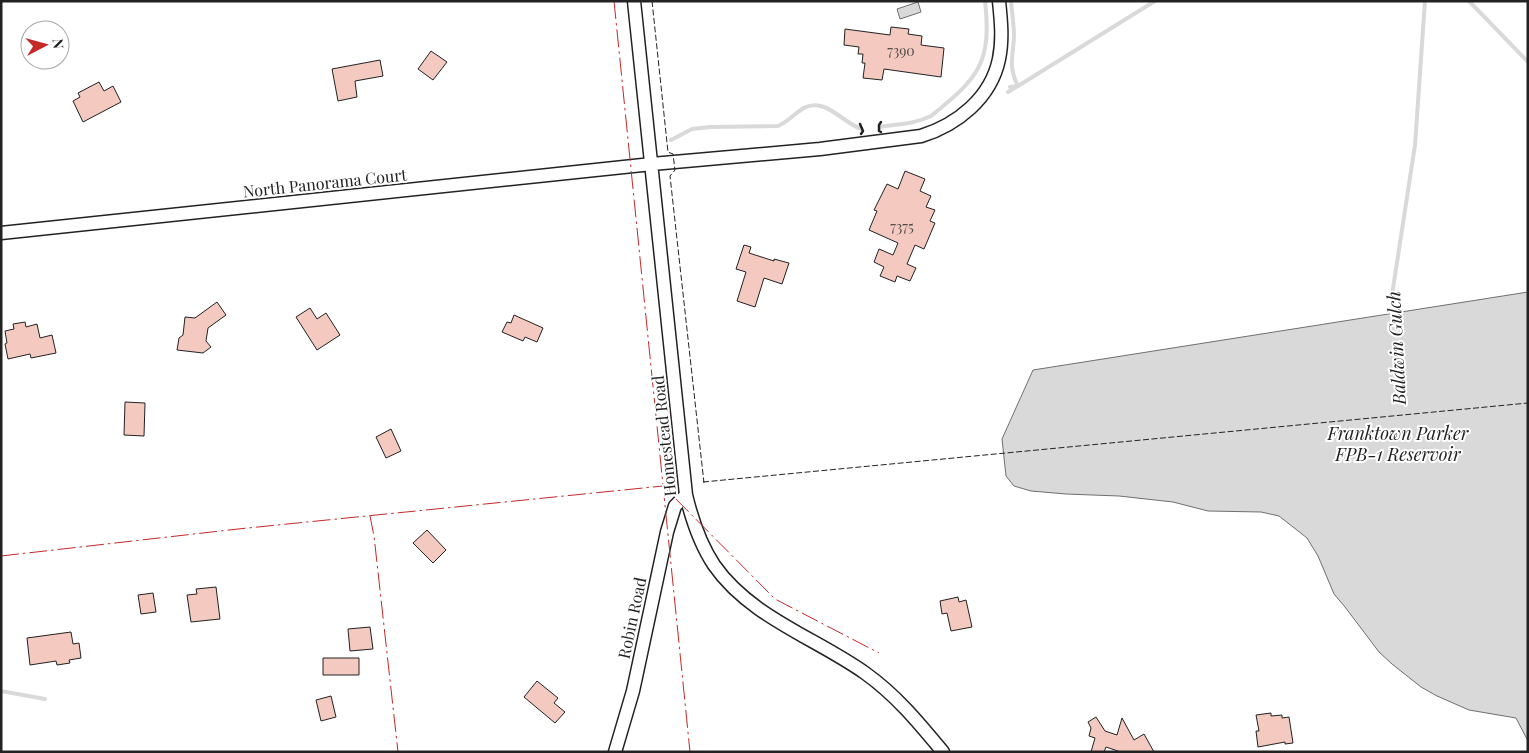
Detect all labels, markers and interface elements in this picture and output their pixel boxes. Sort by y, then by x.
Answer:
north arrow [20,20,70,70]
text: N [48,38,68,50]
house number: 7390 [887,41,915,60]
street label: North Panorama Court [242,163,408,202]
house number: 7375 [890,217,914,236]
water label: Baldwin Gulch [1381,291,1411,406]
street label: Homestead Road [647,375,680,498]
water label: Franktown Parker FPB-1 Reservoir [1327,421,1470,466]
street label: Robin Road [613,575,650,661]

